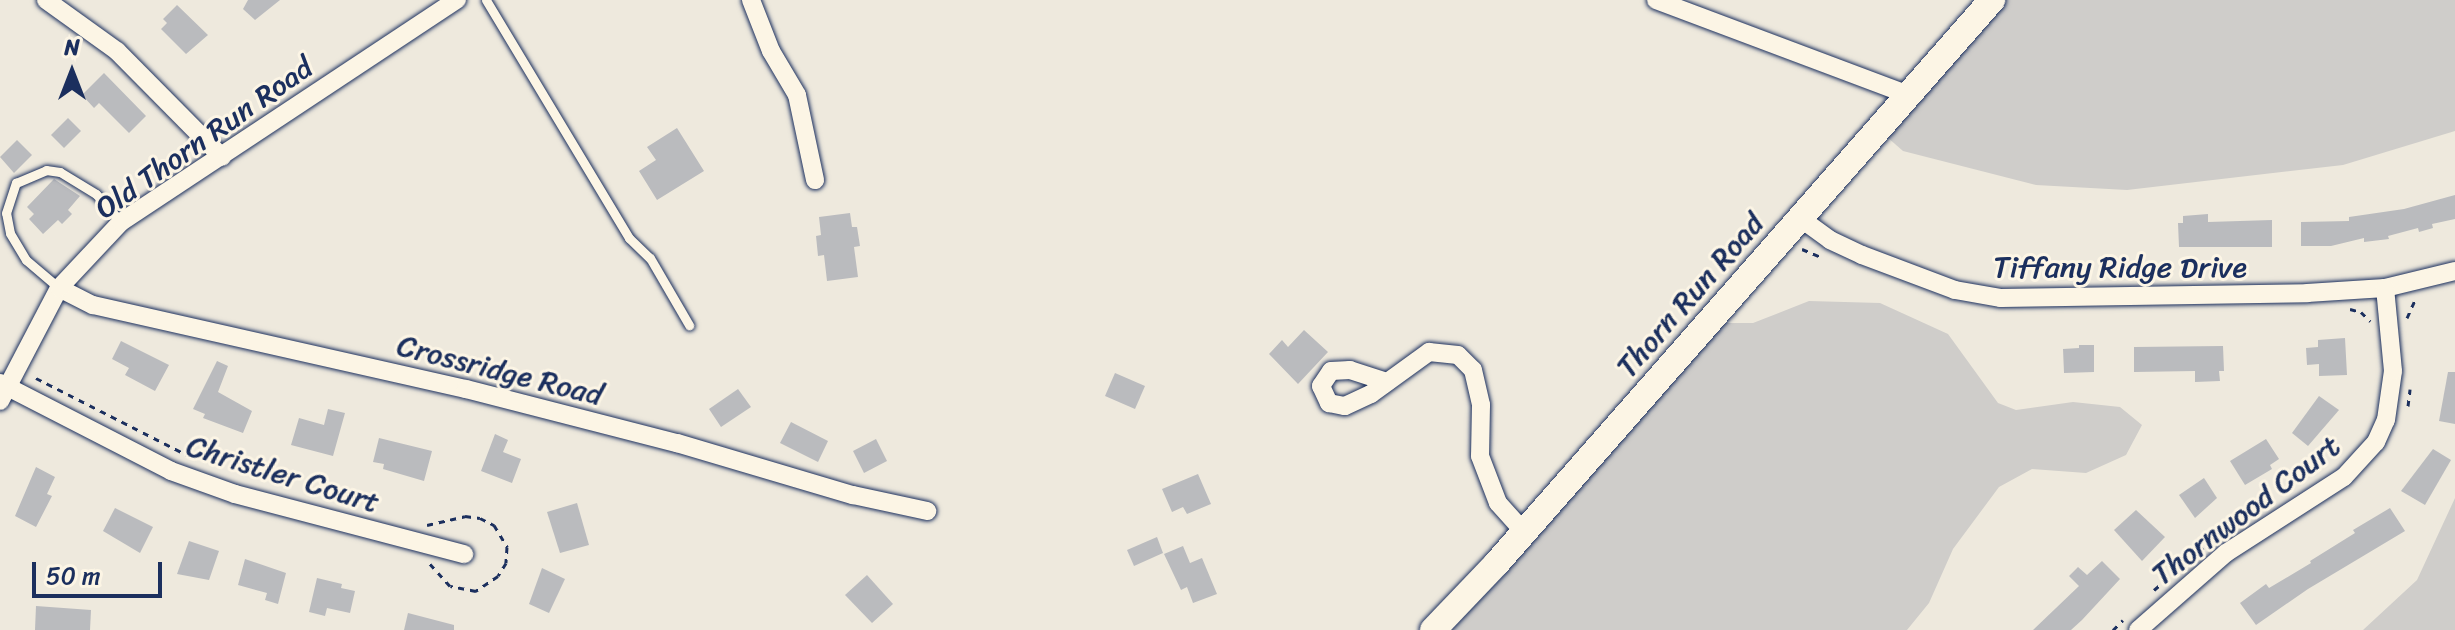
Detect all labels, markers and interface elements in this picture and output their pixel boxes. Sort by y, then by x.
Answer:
text: N [64,28,80,67]
north arrow [32,32,112,112]
street label: Old Thorn Run Road [88,49,320,227]
street label: Thorn Run Road [1609,205,1771,385]
street label: Tiffany Ridge Drive [1993,249,2247,285]
street label: Crossridge Road [394,327,606,413]
street label: Christler Court [182,428,384,520]
street label: Thornwood Court [2145,428,2347,592]
scale bar [36,546,166,596]
text: 50 m [46,555,101,597]

